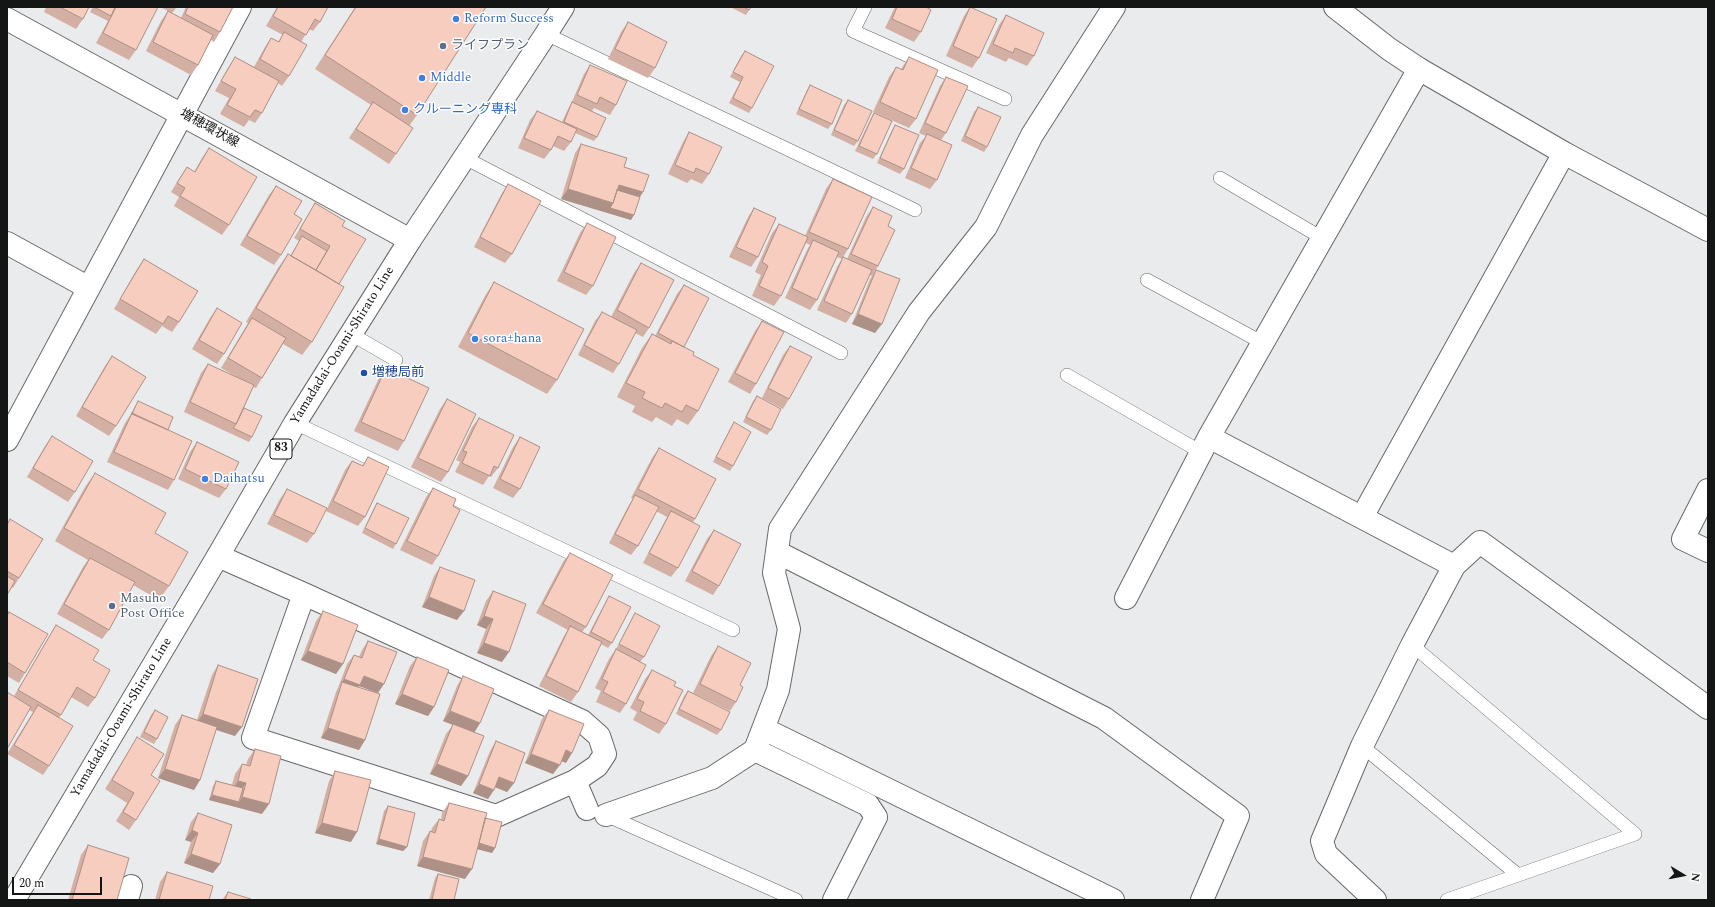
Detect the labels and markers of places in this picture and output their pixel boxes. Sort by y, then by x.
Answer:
place label: Reform Success [464,11,554,27]
marker: Reform Success [451,14,461,24]
place label: ライフプラン [451,38,529,54]
marker: ライフプラン [438,41,448,51]
place label: Middle [430,70,471,86]
marker: Middle [417,73,427,83]
place label: クルーニング専科 [413,102,517,118]
marker: クルーニング専科 [400,105,410,115]
place label: sora±hana [483,331,541,347]
marker: sora±hana [470,334,480,344]
place label: 増穂局前 [372,365,424,381]
marker: 増穂局前 [359,368,369,378]
place label: Daihatsu [213,471,265,487]
marker: Daihatsu [200,474,210,484]
place label: Masuho Post Office [120,591,184,622]
marker: Masuho Post Office [107,601,117,611]

